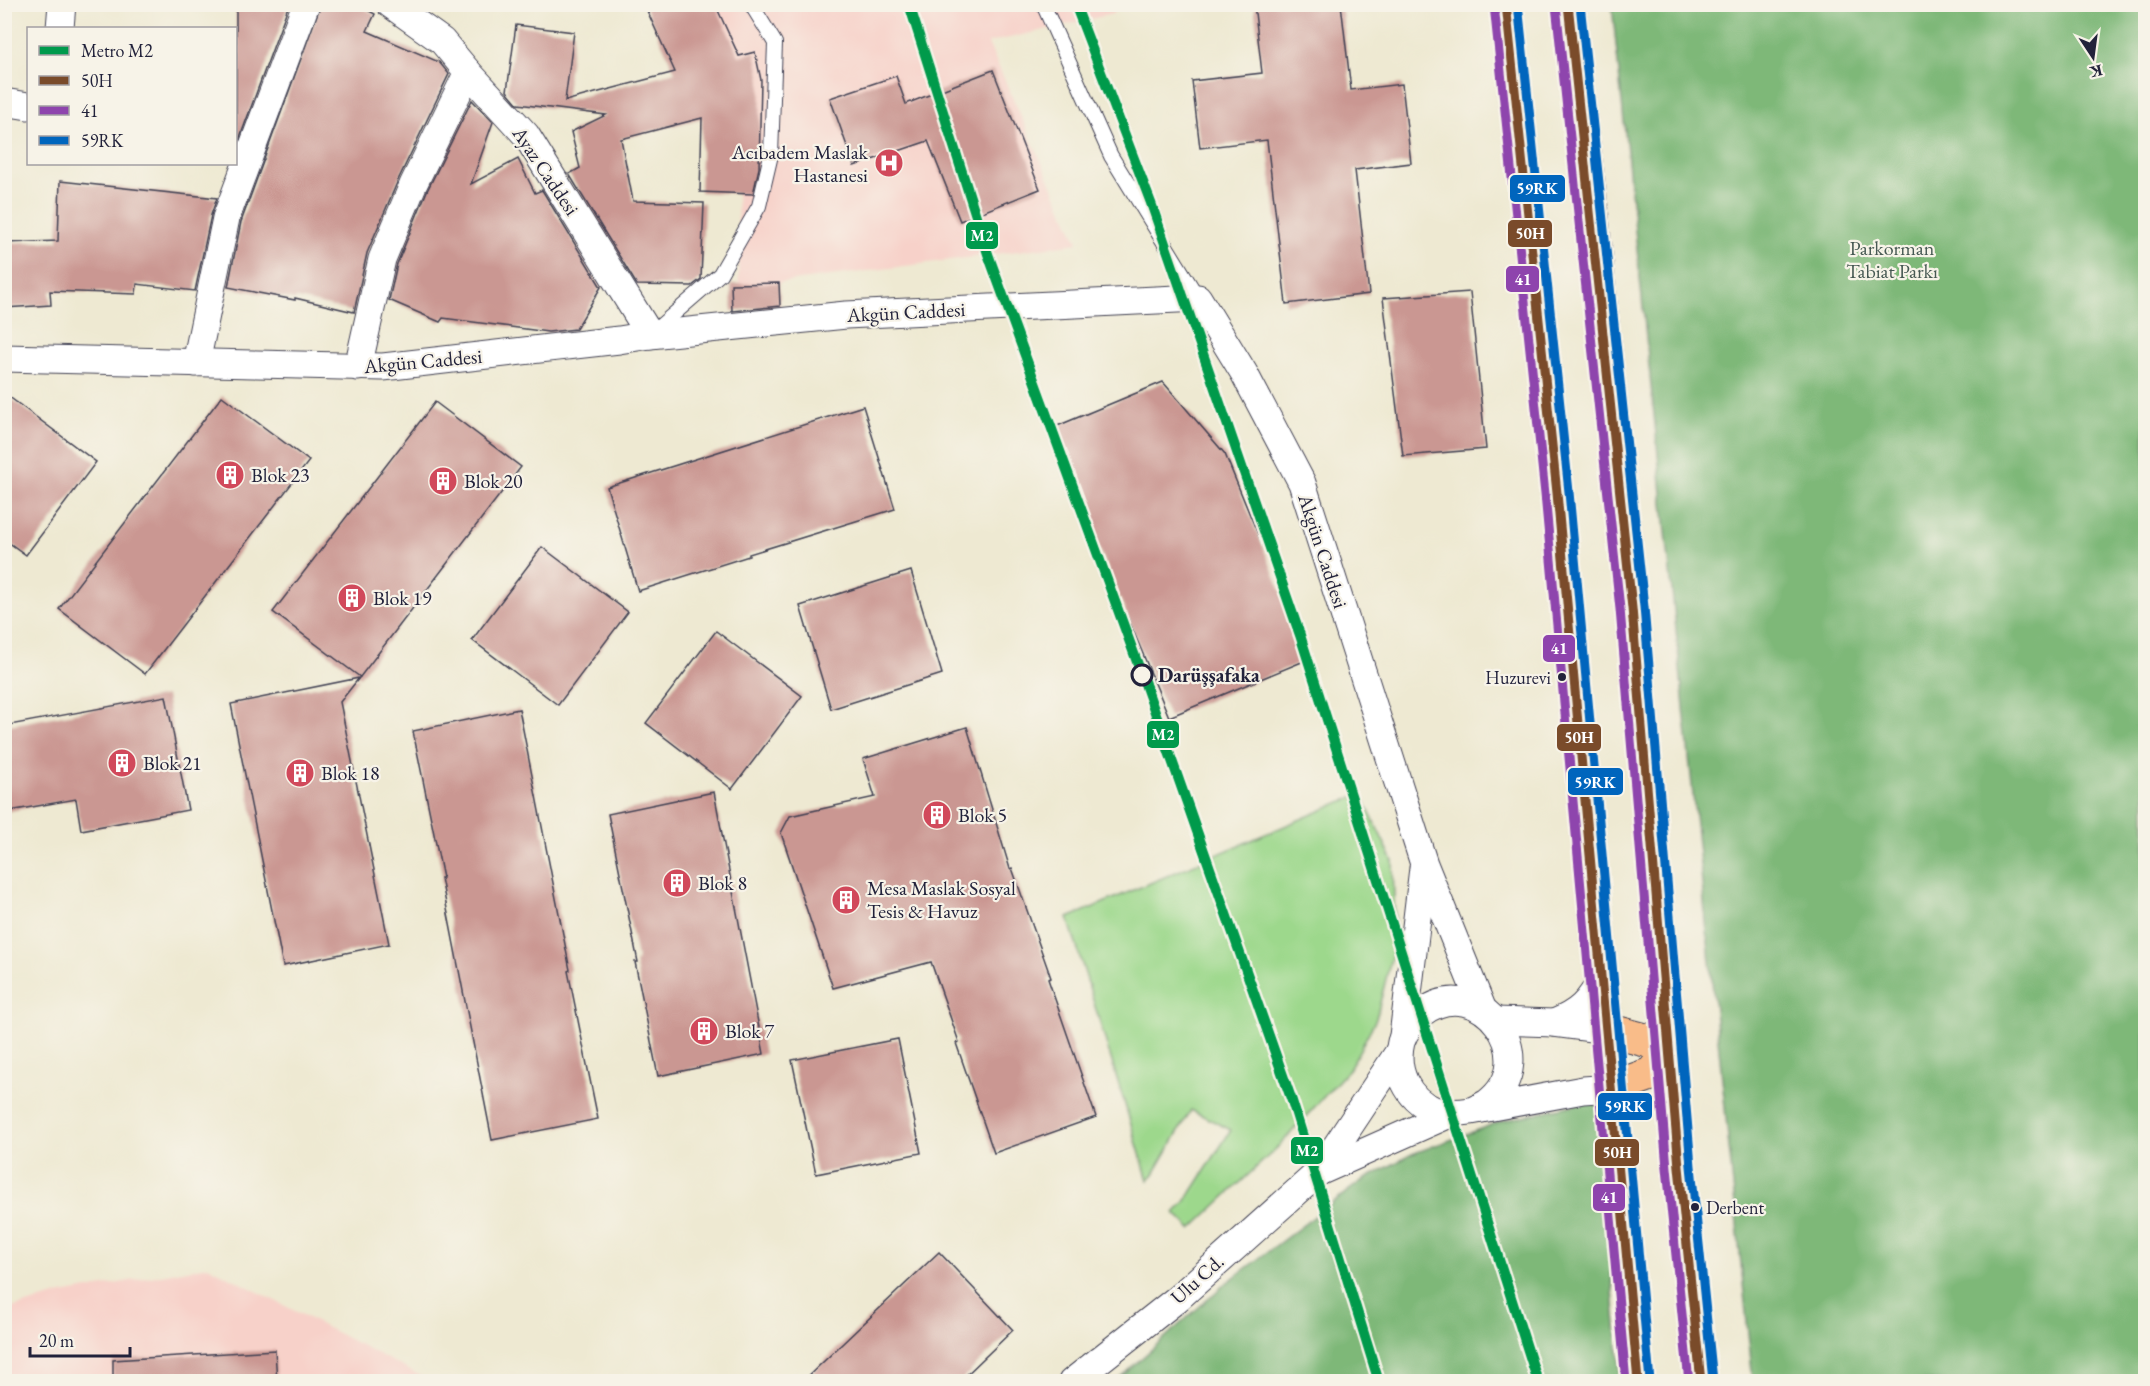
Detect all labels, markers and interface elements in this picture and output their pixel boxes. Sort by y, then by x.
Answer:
legend [27,27,237,165]
north arrow [2063,27,2123,87]
text: Metro M2 [81,39,153,62]
text: K [2087,60,2105,83]
text: 50H [81,69,113,92]
text: 41 [81,99,98,122]
street label: Ayaz Caddesi [506,121,585,220]
text: 59RK [81,129,124,152]
place label: Acıbadem Maslak Hastanesi [731,139,869,188]
hospital icon: Acıbadem Maslak Hastanesi [873,147,905,179]
line badge: 59RK [1509,174,1566,203]
text: 59RK [1516,178,1558,199]
line badge: 50H [1507,219,1553,248]
line badge: M2 [965,221,999,250]
text: 50H [1515,223,1545,244]
text: M2 [970,225,994,246]
park label: Parkorman Tabiat Parkı [1846,235,1938,284]
line badge: 41 [1505,265,1540,293]
text: 41 [1515,269,1531,290]
street label: Akgün Caddesi [845,296,966,328]
street label: Akgün Caddesi [362,343,483,379]
building icon: Blok 23 [214,459,246,491]
place label: Blok 23 [251,462,310,488]
building icon: Blok 20 [427,465,459,497]
place label: Blok 20 [464,468,523,494]
street label: Akgün Caddesi [1292,490,1354,612]
building icon: Blok 19 [336,582,368,614]
place label: Blok 19 [373,585,432,611]
line badge: 41 [1542,634,1576,663]
text: 41 [1551,638,1567,659]
place label: Darüşşafaka [1158,662,1260,688]
marker: Darüşşafaka [1131,664,1153,686]
place label: Huzurevi [1485,666,1552,689]
marker: Huzurevi [1556,671,1568,683]
line badge: M2 [1146,720,1180,749]
line badge: 50H [1556,723,1602,752]
text: M2 [1151,724,1175,745]
text: 50H [1564,727,1594,748]
building icon: Blok 21 [106,747,138,779]
place label: Blok 21 [143,750,202,776]
building icon: Blok 18 [284,757,316,789]
place label: Blok 18 [321,760,380,786]
line badge: 59RK [1567,767,1624,796]
text: 59RK [1574,772,1616,793]
building icon: Blok 5 [921,799,953,831]
place label: Blok 5 [958,802,1007,828]
building icon: Blok 8 [661,867,693,899]
place label: Blok 8 [698,870,747,896]
place label: Mesa Maslak Sosyal Tesis & Havuz [867,875,1016,924]
building icon: Mesa Maslak Sosyal Tesis & Havuz [830,884,862,916]
building icon: Blok 7 [688,1015,720,1047]
place label: Blok 7 [725,1018,775,1044]
line badge: 59RK [1597,1092,1653,1121]
text: 59RK [1604,1096,1646,1117]
line badge: M2 [1290,1136,1324,1165]
line badge: 50H [1594,1138,1640,1167]
text: M2 [1295,1140,1319,1161]
text: 50H [1602,1142,1632,1163]
line badge: 41 [1592,1183,1626,1212]
text: 41 [1601,1187,1617,1208]
place label: Derbent [1706,1196,1764,1219]
marker: Derbent [1689,1201,1701,1213]
street label: Ulu Cd. [1165,1248,1229,1310]
scale bar [30,1320,130,1358]
text: 20 m [39,1329,74,1352]

